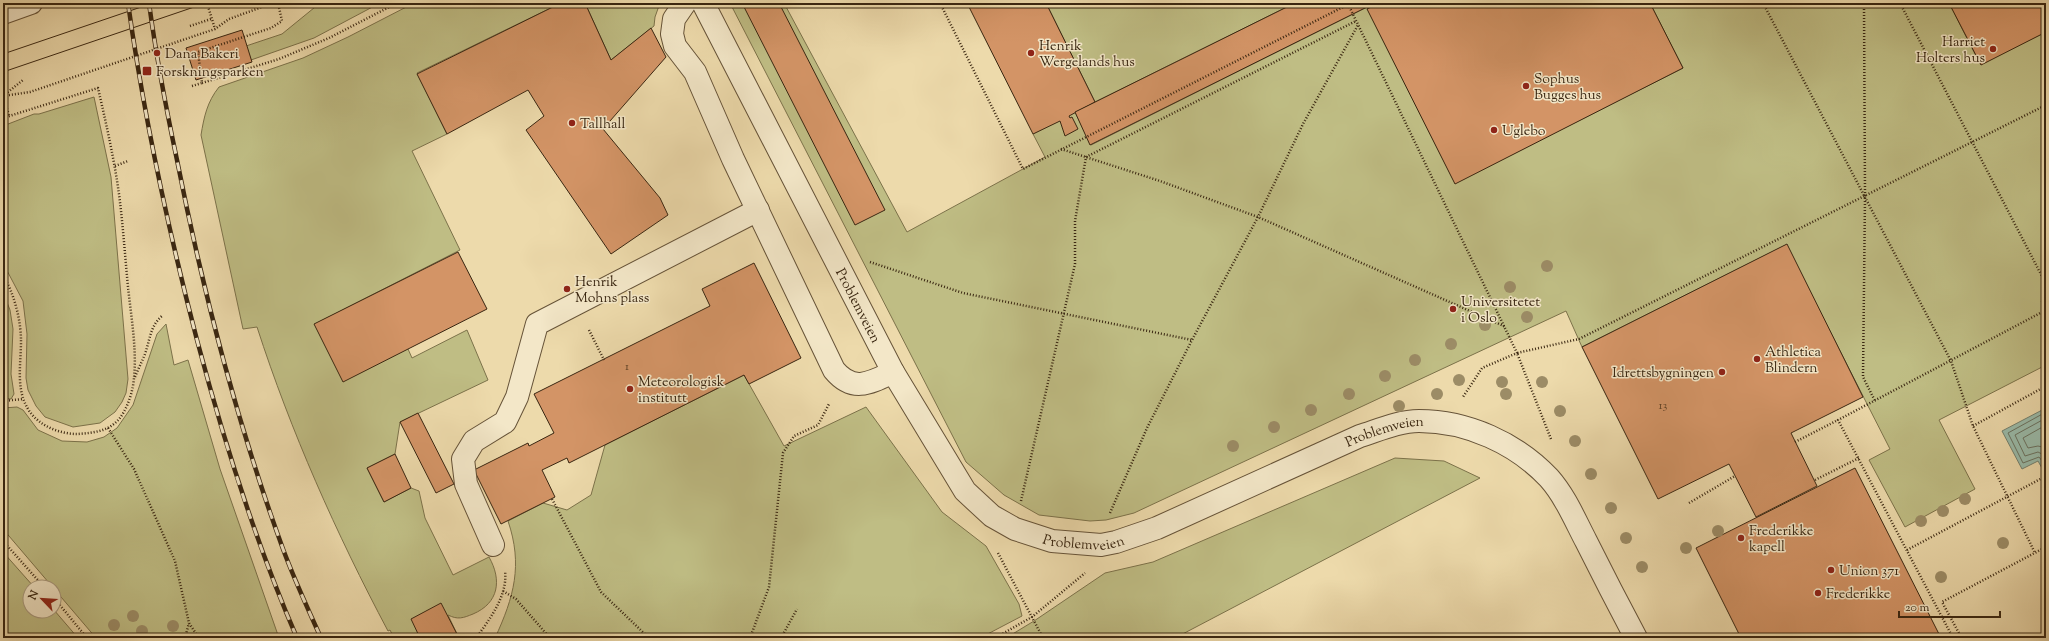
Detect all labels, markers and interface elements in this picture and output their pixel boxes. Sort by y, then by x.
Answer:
place label: Harriet Holters hus [1916,33,1985,69]
place label: Henrik Wergelands hus [1039,37,1135,73]
marker: Harriet Holters hus [1988,44,1998,54]
place label: Dana Bakeri [165,45,239,65]
marker: Dana Bakeri [152,48,162,58]
marker: Henrik Wergelands hus [1026,48,1036,58]
place label: Forskningsparken [156,63,264,83]
marker: Forskningsparken [141,65,153,77]
place label: Sophus Bugges hus [1534,70,1601,106]
marker: Sophus Bugges hus [1521,81,1531,91]
place label: Tallhall [580,115,625,135]
marker: Tallhall [567,118,577,128]
place label: Uglebo [1502,122,1546,142]
marker: Uglebo [1489,125,1499,135]
street label: Problemveien [829,265,884,347]
place label: Henrik Mohns plass [575,273,649,309]
marker: Henrik Mohns plass [562,284,572,294]
place label: Universitetet i Oslo [1461,293,1540,329]
marker: Universitetet i Oslo [1448,304,1458,314]
place label: Athletica Blindern [1765,343,1821,379]
marker: Athletica Blindern [1752,354,1762,364]
house number: 1 [625,358,629,376]
place label: Idrettsbygningen [1612,364,1714,384]
marker: Idrettsbygningen [1717,367,1727,377]
place label: Meteorologisk institutt [638,373,725,409]
marker: Meteorologisk institutt [625,384,635,394]
house number: 13 [1659,397,1668,415]
street label: Problemveien [1342,413,1424,453]
place label: Frederikke kapell [1749,522,1813,558]
street label: Problemveien [1040,531,1128,557]
marker: Frederikke kapell [1736,533,1746,543]
place label: Union 371 [1839,562,1899,582]
marker: Union 371 [1826,565,1836,575]
north arrow [22,579,62,619]
place label: Frederikke [1826,585,1890,605]
text: N [24,588,43,603]
marker: Frederikke [1813,588,1823,598]
scale bar [1899,593,2000,619]
text: 20 m [1905,599,1930,617]

